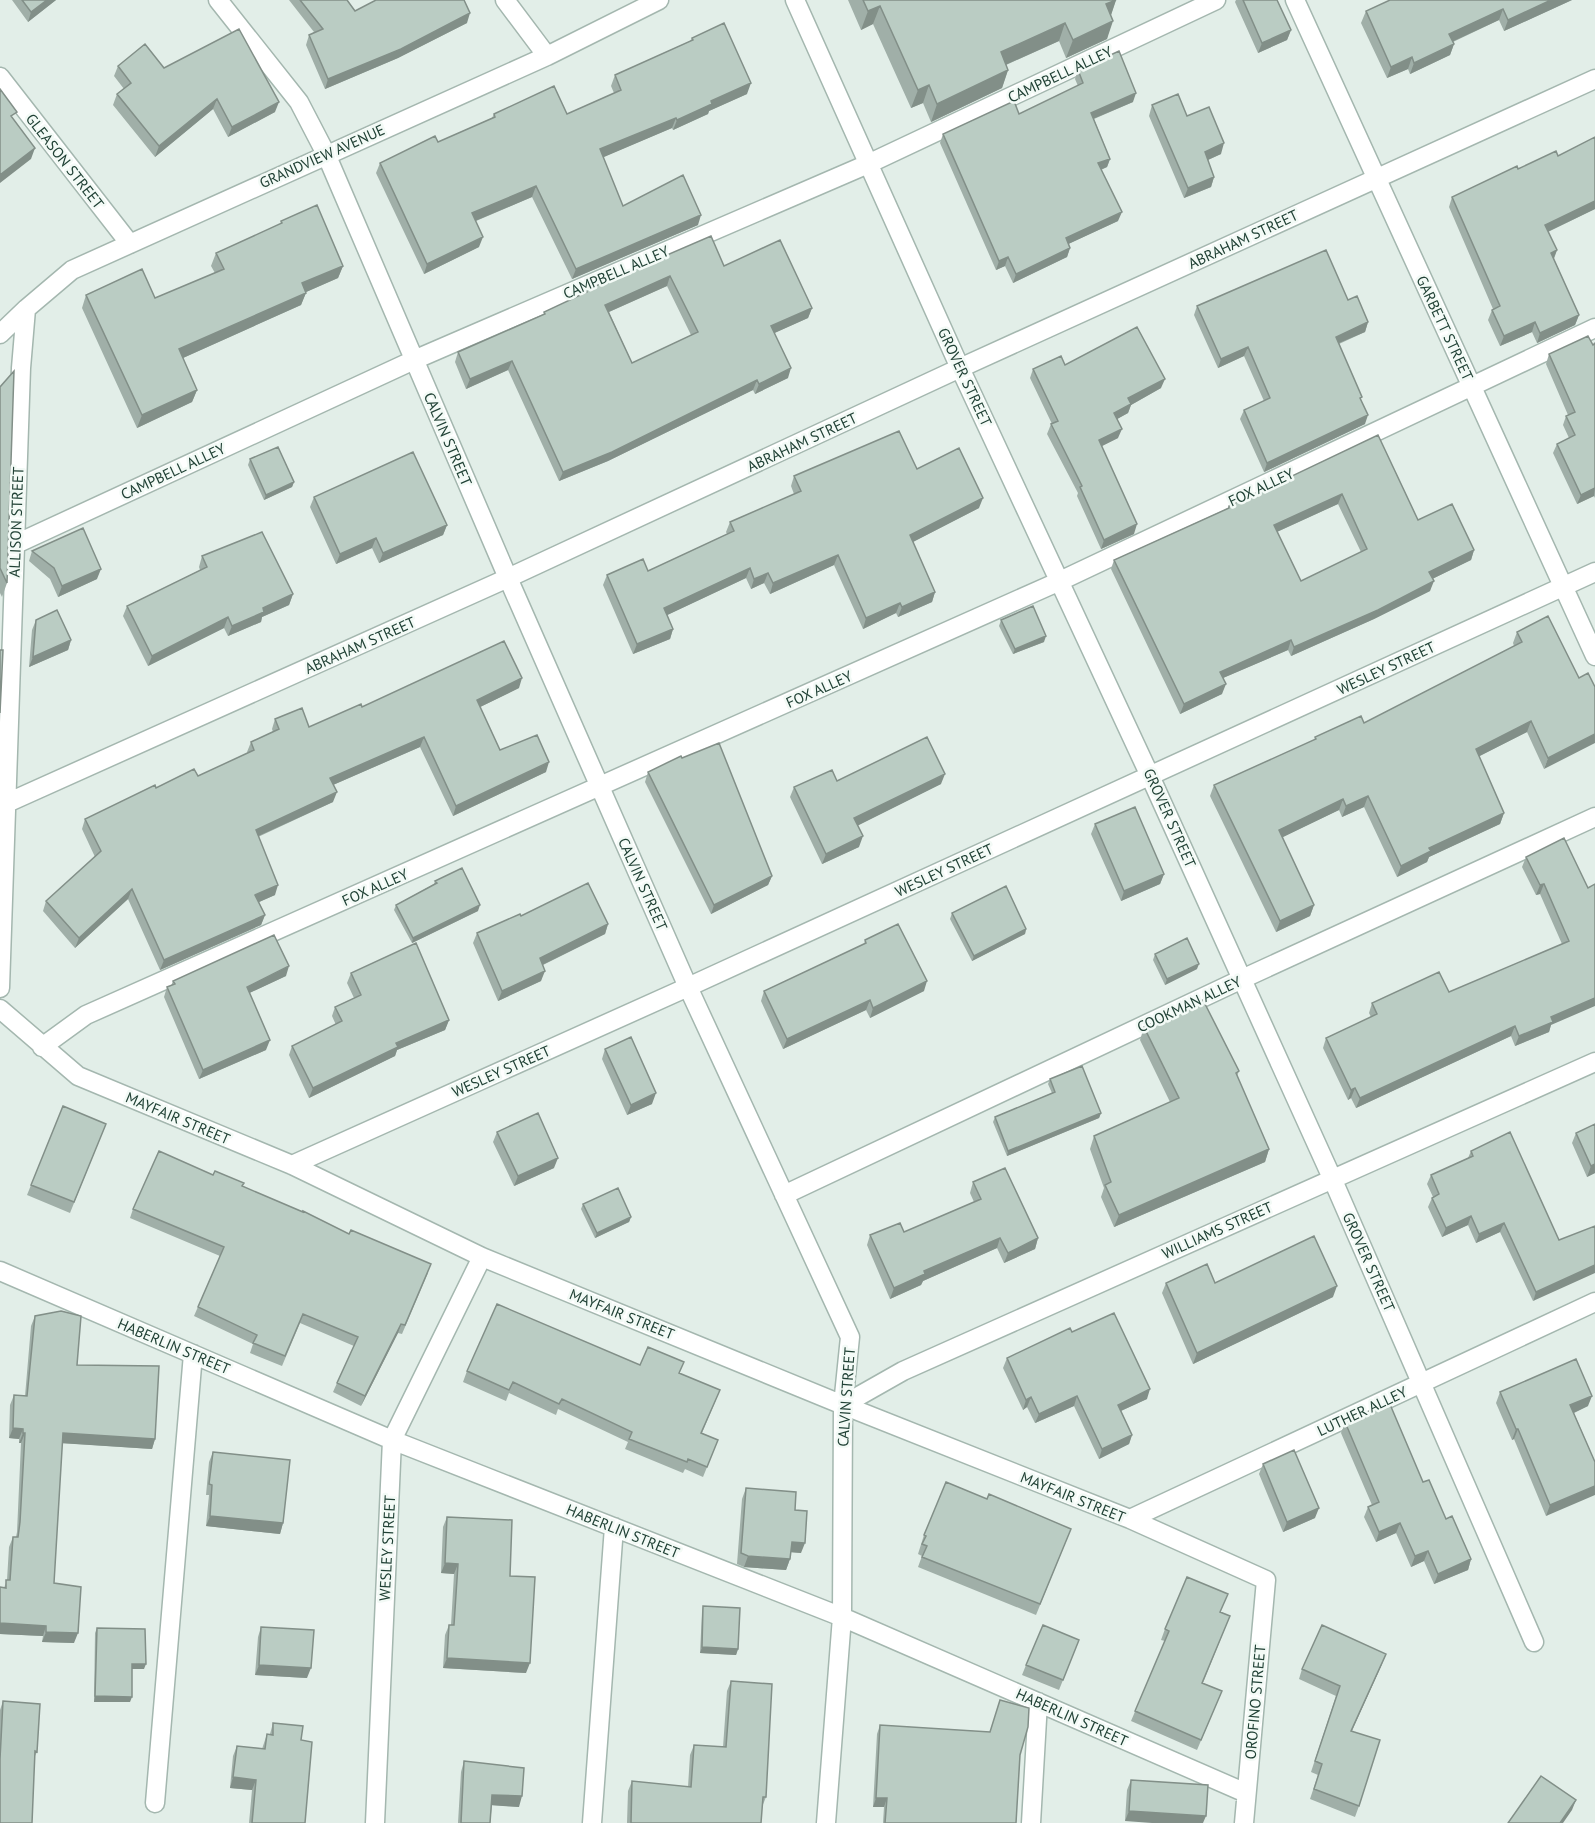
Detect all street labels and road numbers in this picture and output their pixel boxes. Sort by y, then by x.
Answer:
street label: CAMPBELL ALLEY [1005,41,1116,107]
street label: GLEASON STREET [22,110,109,213]
street label: GRANDVIEW AVENUE [256,120,388,192]
street label: ABRAHAM STREET [1185,205,1302,273]
street label: CAMPBELL ALLEY [560,241,672,303]
street label: GARBETT STREET [1412,272,1478,384]
street label: GROVER STREET [934,325,996,430]
street label: CALVIN STREET [420,389,476,489]
street label: ABRAHAM STREET [744,408,861,476]
street label: CAMPBELL ALLEY [118,438,229,504]
street label: FOX ALLEY [1225,463,1297,510]
street label: ALLISON STREET [5,466,27,578]
street label: ABRAHAM STREET [302,612,419,678]
street label: WESLEY STREET [1334,637,1439,699]
street label: FOX ALLEY [783,666,856,712]
street label: GROVER STREET [1140,766,1201,871]
street label: CALVIN STREET [614,835,672,934]
street label: WESLEY STREET [892,839,997,901]
street label: FOX ALLEY [339,864,412,910]
street label: COOKMAN ALLEY [1134,971,1245,1036]
street label: WESLEY STREET [449,1041,554,1101]
street label: MAYFAIR STREET [123,1087,234,1149]
street label: WILLIAMS STREET [1159,1197,1276,1263]
street label: GROVER STREET [1339,1210,1400,1315]
street label: MAYFAIR STREET [567,1284,678,1344]
street label: HABERLIN STREET [115,1314,234,1379]
street label: CALVIN STREET [833,1346,859,1447]
street label: LUTHER ALLEY [1314,1382,1411,1440]
street label: MAYFAIR STREET [1018,1467,1129,1527]
street label: WESLEY STREET [375,1494,399,1601]
street label: HABERLIN STREET [564,1500,683,1563]
street label: OROFINO STREET [1241,1643,1270,1760]
street label: HABERLIN STREET [1013,1684,1131,1750]

